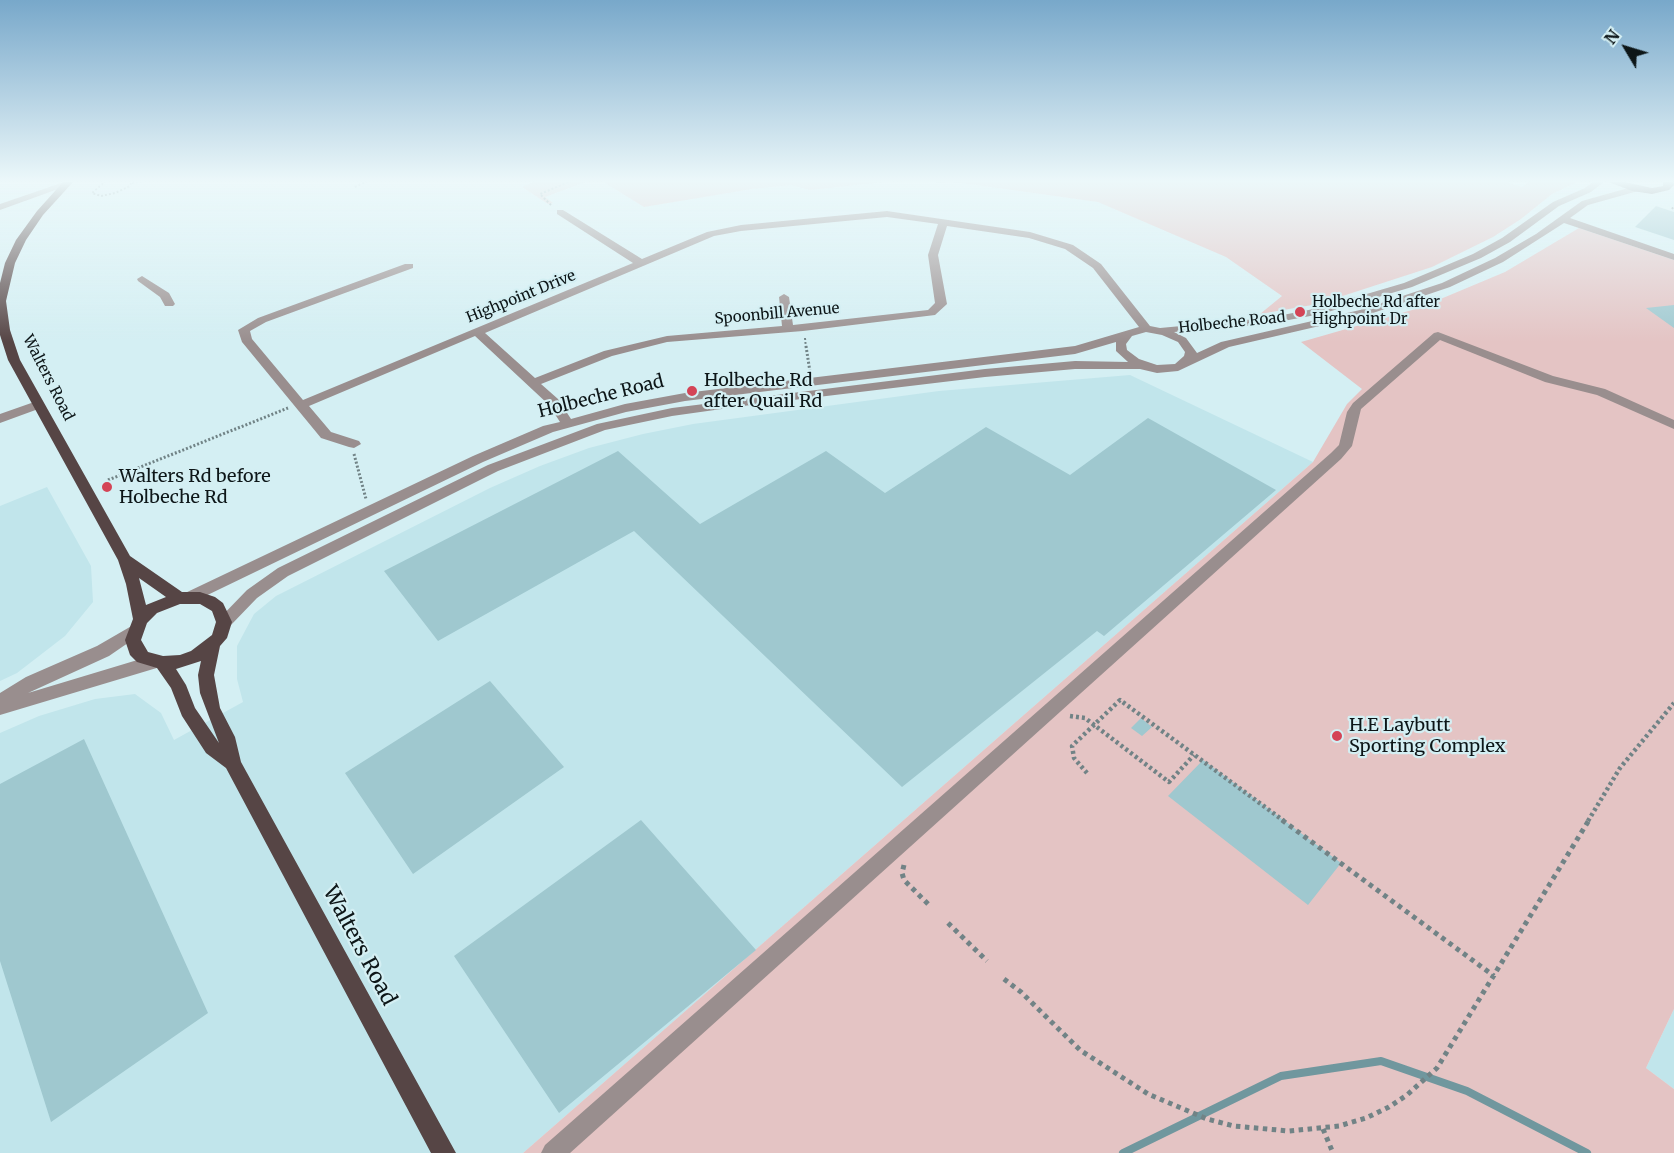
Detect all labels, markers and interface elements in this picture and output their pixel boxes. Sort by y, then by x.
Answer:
north arrow [1596,18,1656,78]
text: N [1600,26,1624,48]
street label: Highpoint Drive [464,267,578,327]
place label: Holbeche Rd after Highpoint Dr [1312,294,1440,329]
street label: Spoonbill Avenue [714,300,840,328]
marker: Holbeche Rd after Highpoint Dr [1293,305,1307,319]
street label: Holbeche Road [1178,308,1286,338]
street label: Walters Road [19,332,77,424]
place label: Holbeche Rd after Quail Rd [704,370,822,412]
street label: Holbeche Road [536,371,666,423]
marker: Holbeche Rd after Quail Rd [685,384,699,398]
place label: Walters Rd before Holbeche Rd [119,466,271,508]
marker: Walters Rd before Holbeche Rd [100,480,114,494]
place label: H.E Laybutt Sporting Complex [1349,715,1506,758]
marker: H.E Laybutt Sporting Complex [1330,729,1344,743]
street label: Walters Road [317,882,401,1010]

